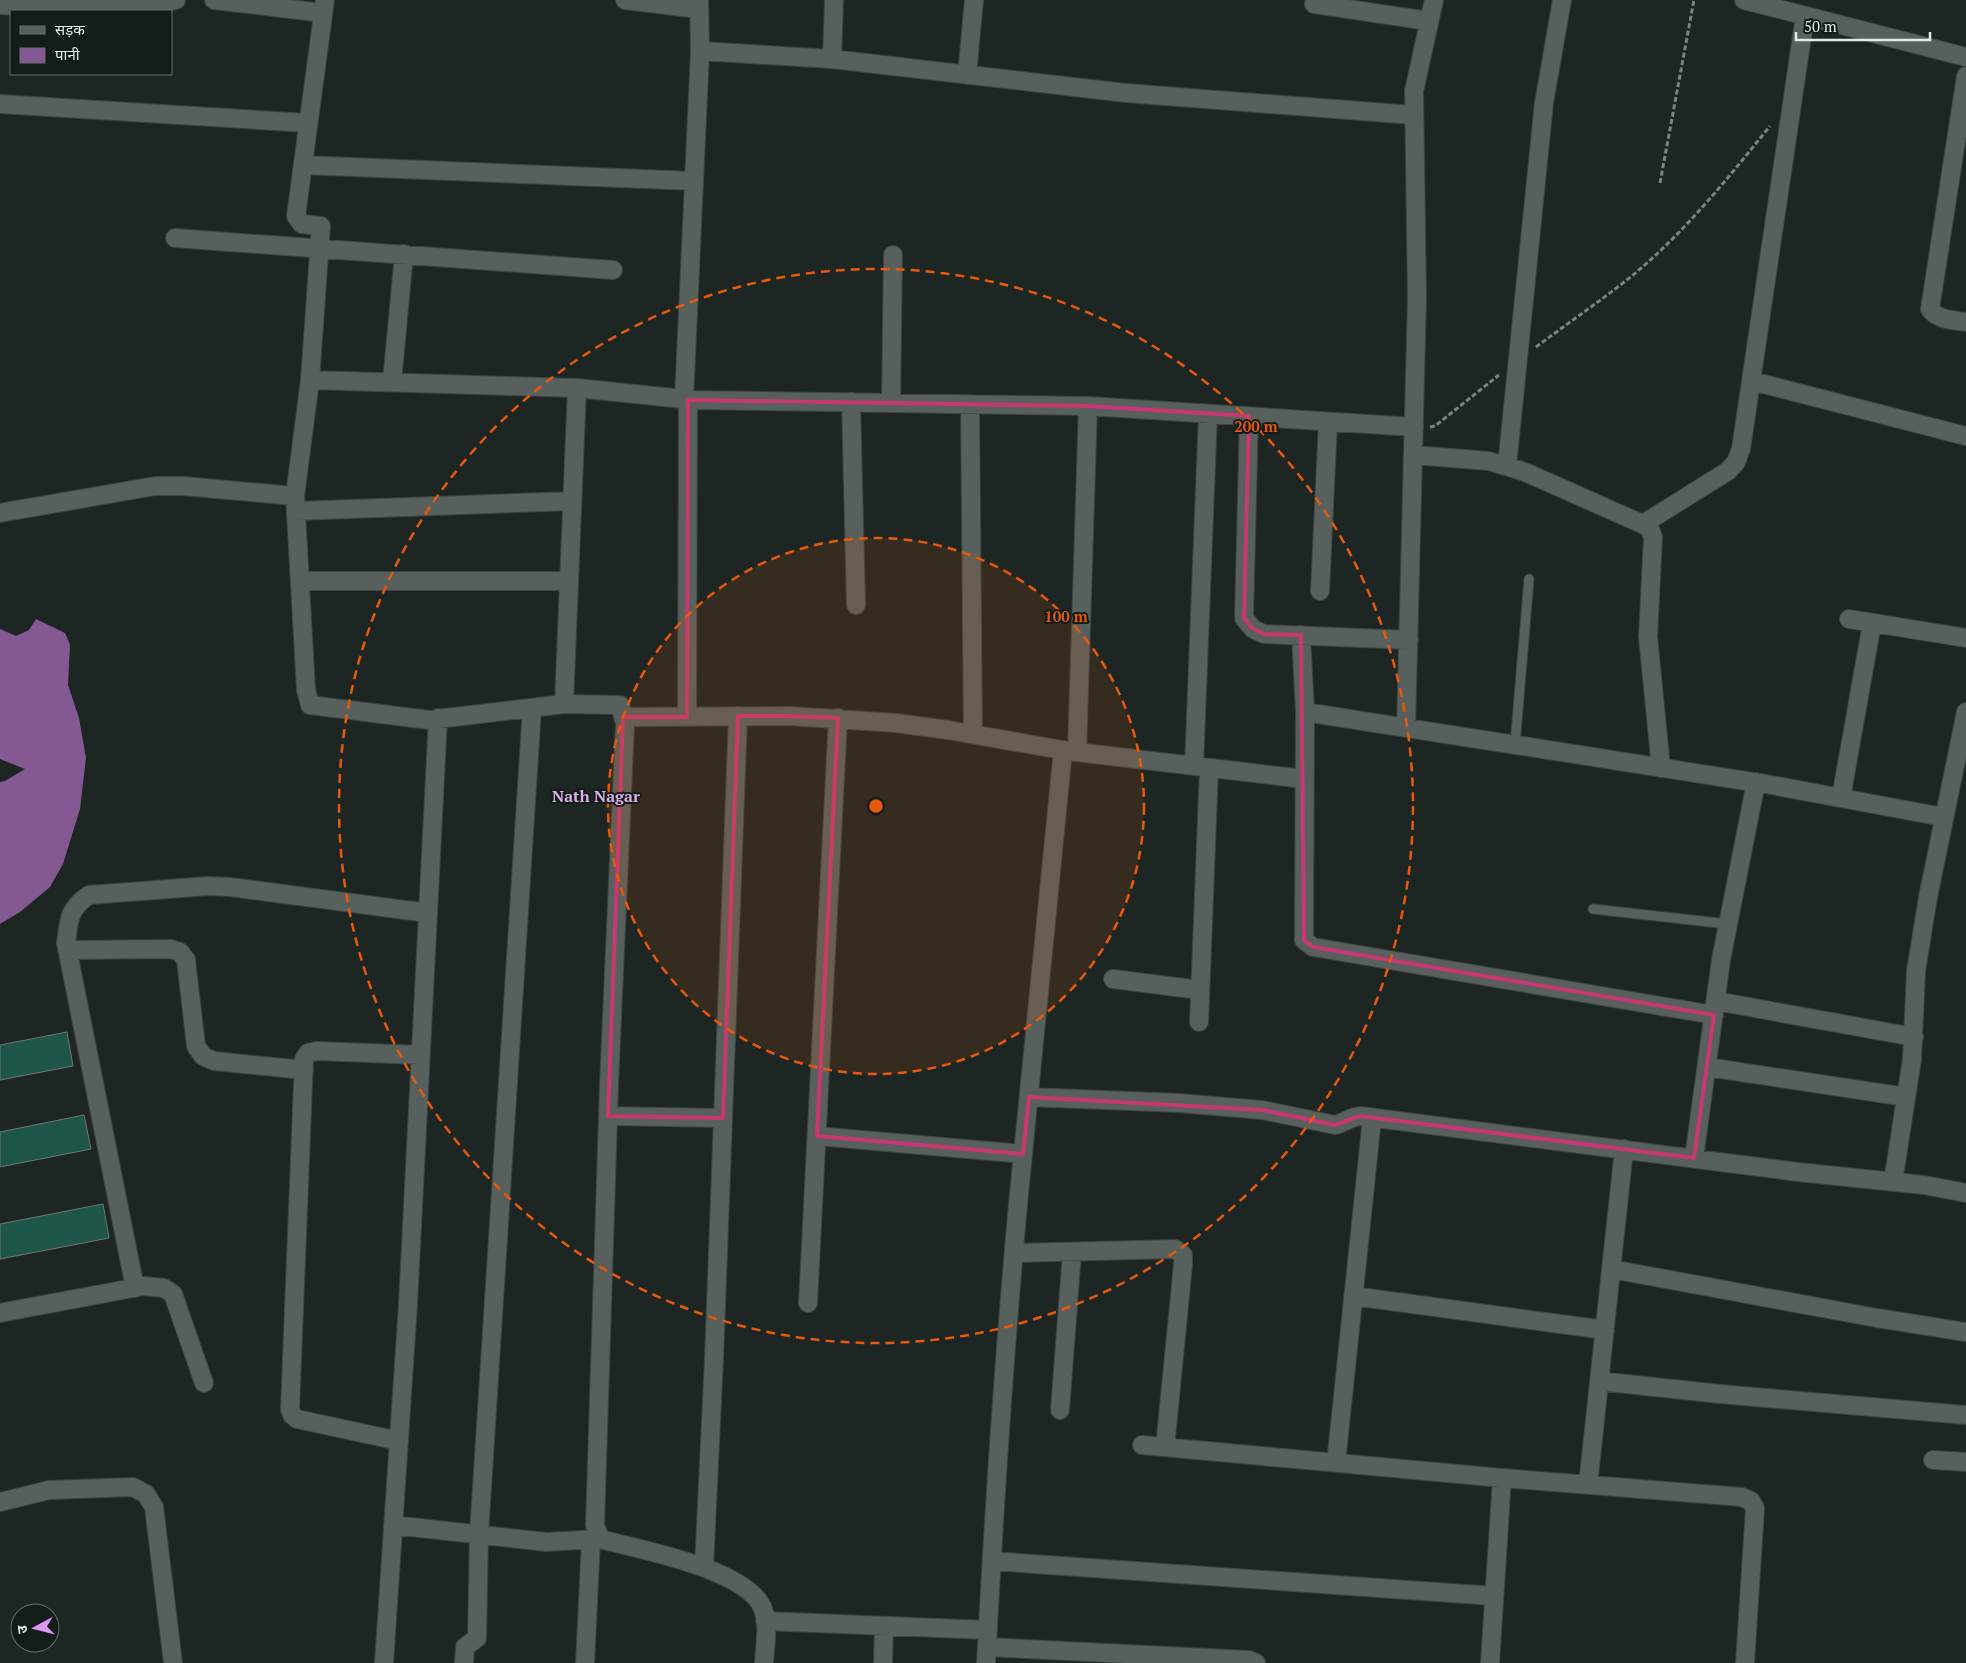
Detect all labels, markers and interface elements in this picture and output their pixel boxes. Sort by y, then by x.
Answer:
legend [10,10,172,75]
scale bar [1796,10,1930,42]
text: 50 m [1804,16,1837,36]
text: सड़क [55,19,85,39]
text: पानी [55,44,81,64]
text: 200 m [1234,416,1278,436]
text: 100 m [1044,606,1088,626]
district label: Nath Nagar [552,785,640,807]
centre of rings [867,797,885,815]
north arrow [10,1603,60,1653]
text: उ [12,1624,32,1635]

